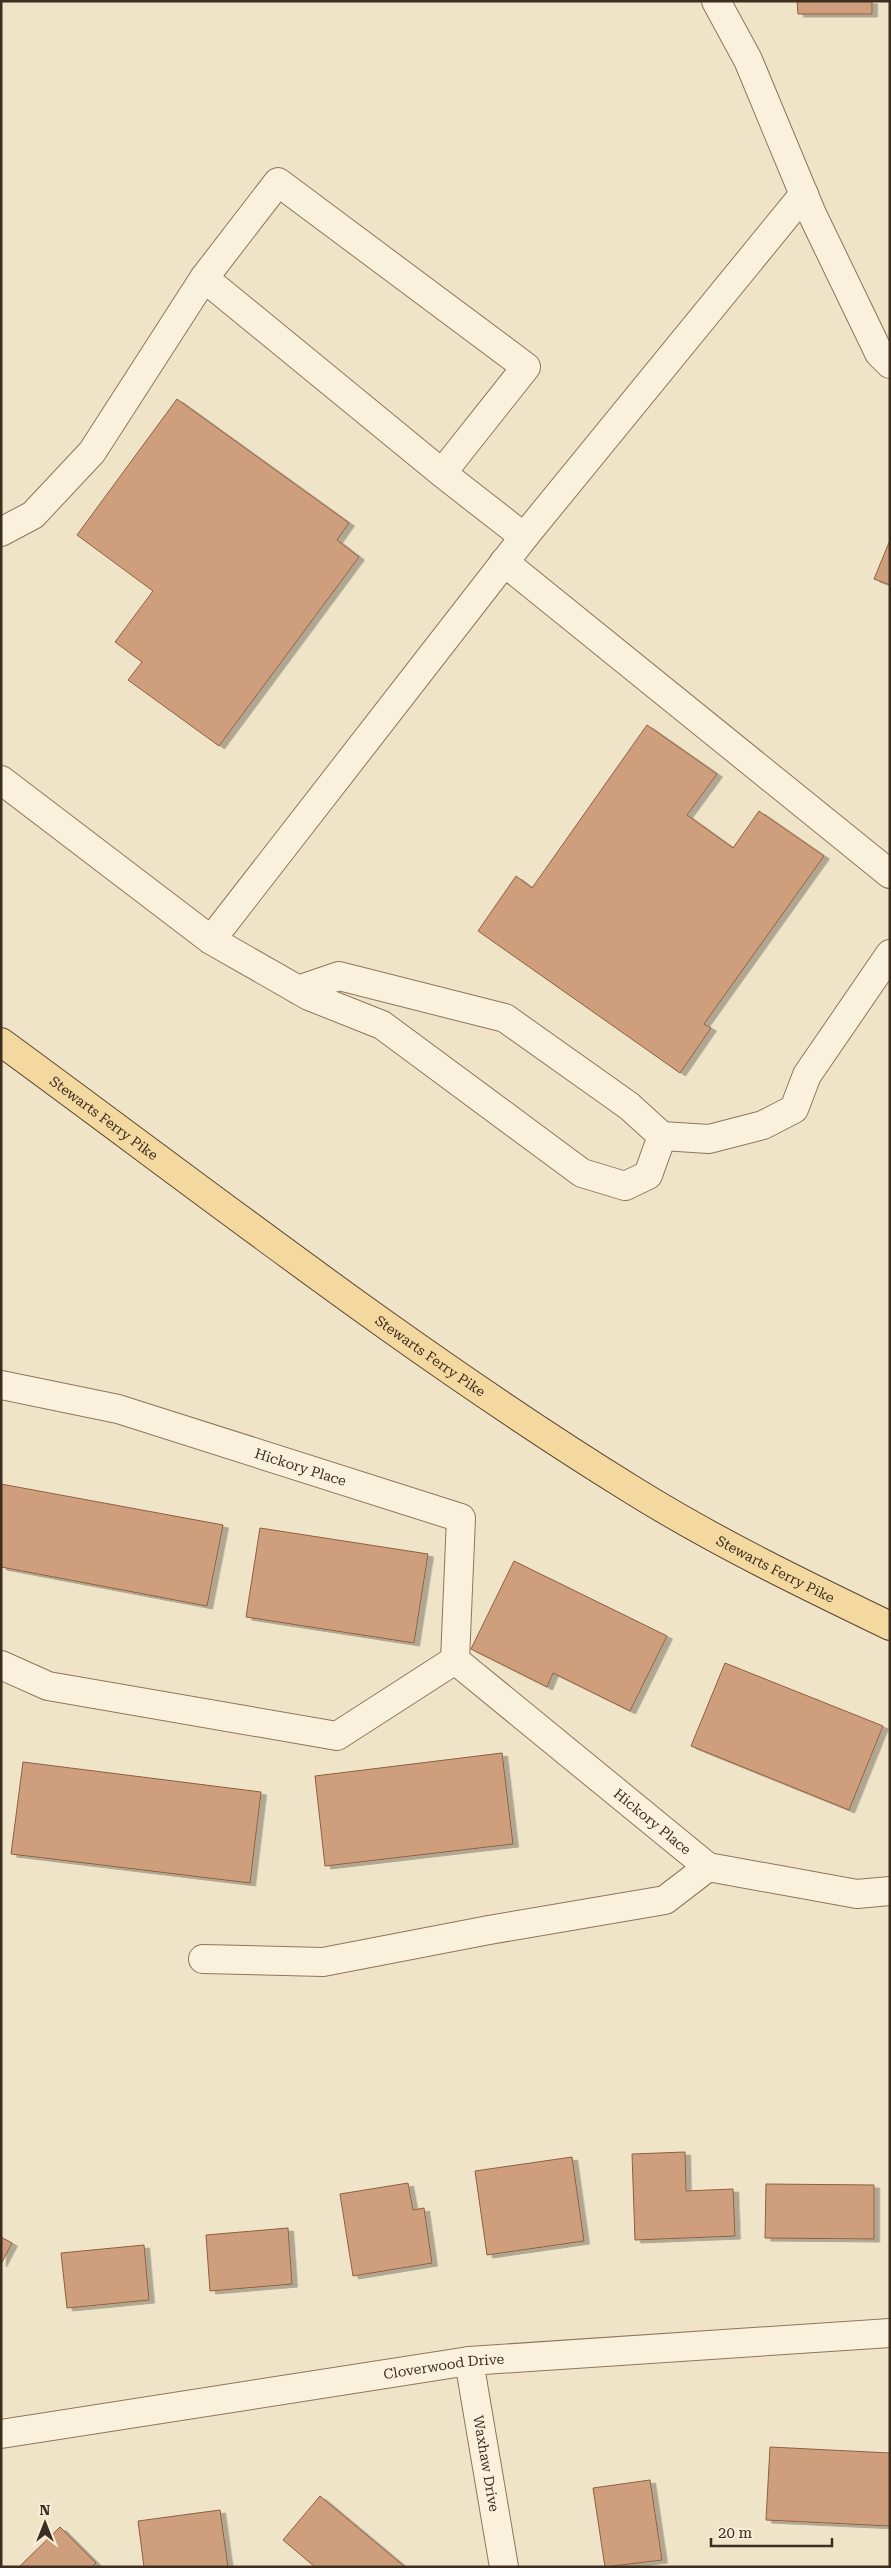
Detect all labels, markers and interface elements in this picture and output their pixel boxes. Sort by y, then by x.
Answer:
street label: Stewarts Ferry Pike [47,1073,161,1164]
street label: Stewarts Ferry Pike [372,1312,489,1400]
street label: Hickory Place [253,1445,349,1489]
street label: Stewarts Ferry Pike [714,1532,837,1606]
street label: Hickory Place [610,1785,694,1858]
street label: Cloverwood Drive [382,2351,505,2382]
street label: Waxhaw Drive [470,2414,503,2513]
north arrow [20,2498,70,2548]
text: N [40,2502,51,2518]
scale bar [711,2516,832,2548]
text: 20 m [718,2524,753,2542]

